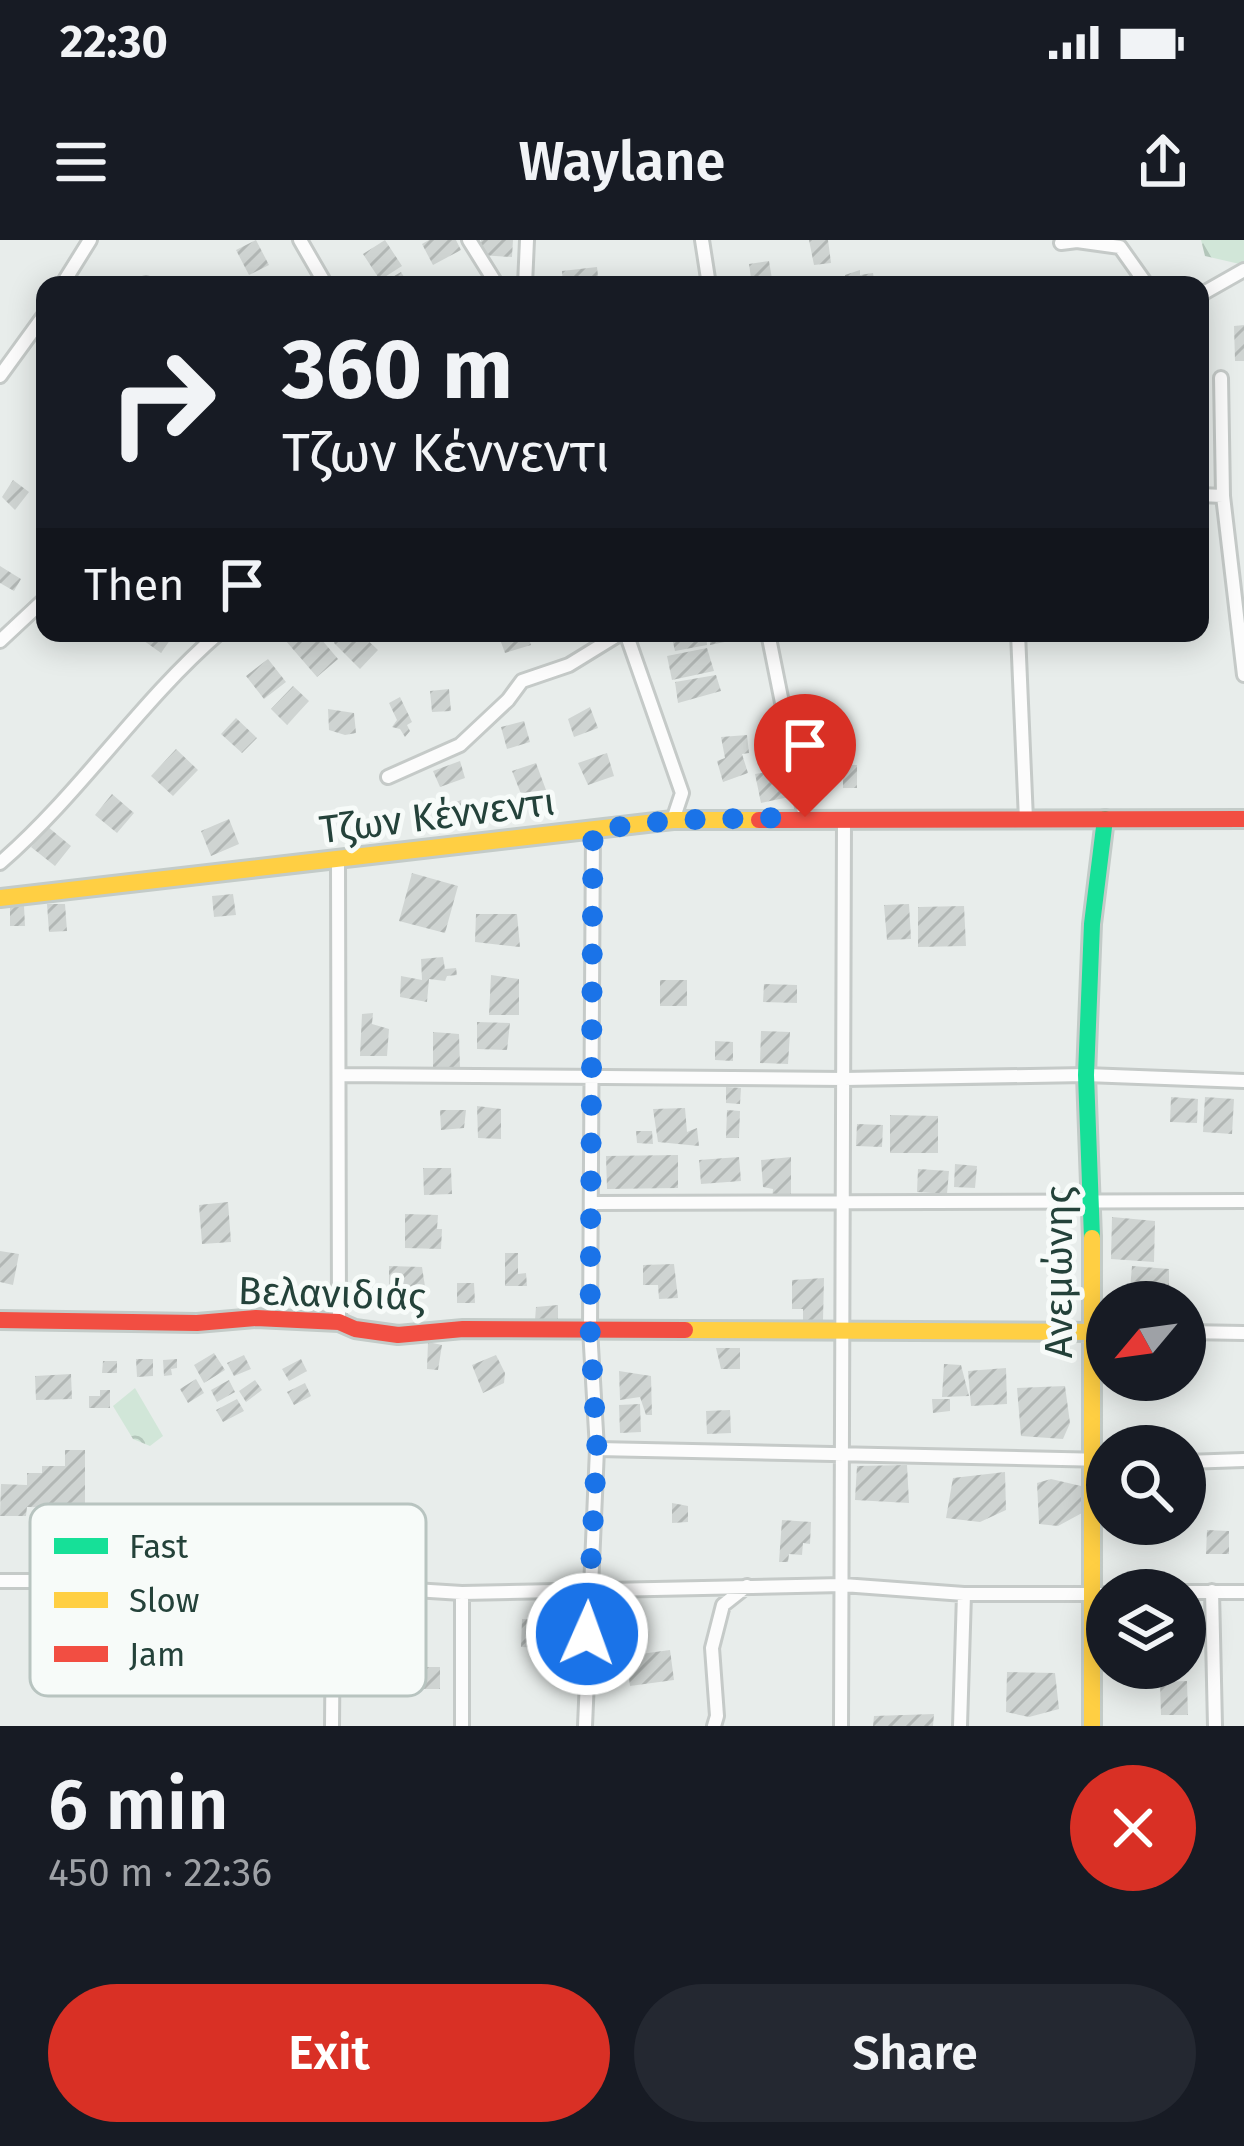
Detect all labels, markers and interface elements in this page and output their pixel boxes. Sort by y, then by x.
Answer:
text: 22:30 [60,15,168,69]
icon: menu [48,129,114,195]
icon: share [1130,129,1196,195]
text: Waylane [519,130,725,194]
text: 360 m [282,319,513,420]
icon: right [84,324,240,480]
text: Τζων Κέννεντι [282,421,610,485]
icon: arrive [209,552,275,618]
text: Then [84,558,185,612]
pin [754,694,856,817]
icon: arrive [772,712,838,778]
street label: Τζων Κέννεντι [317,779,557,853]
street label: Ανεμώνης [1036,1186,1082,1358]
street label: Βελανιδιάς [237,1268,427,1320]
north arrow [1086,1281,1206,1401]
map controls [1086,1281,1206,1689]
button: search [1086,1425,1206,1545]
legend [30,1504,426,1696]
text: Fast [129,1527,188,1567]
button: layers [1086,1569,1206,1689]
position arrow [524,1571,650,1697]
text: Slow [129,1581,199,1621]
text: Jam [129,1635,185,1675]
text: 6 min [48,1762,229,1848]
button: close [1070,1765,1196,1891]
text: 450 m · 22:36 [48,1850,272,1896]
button: Exit [48,1984,610,2122]
button: Share [634,1984,1196,2122]

